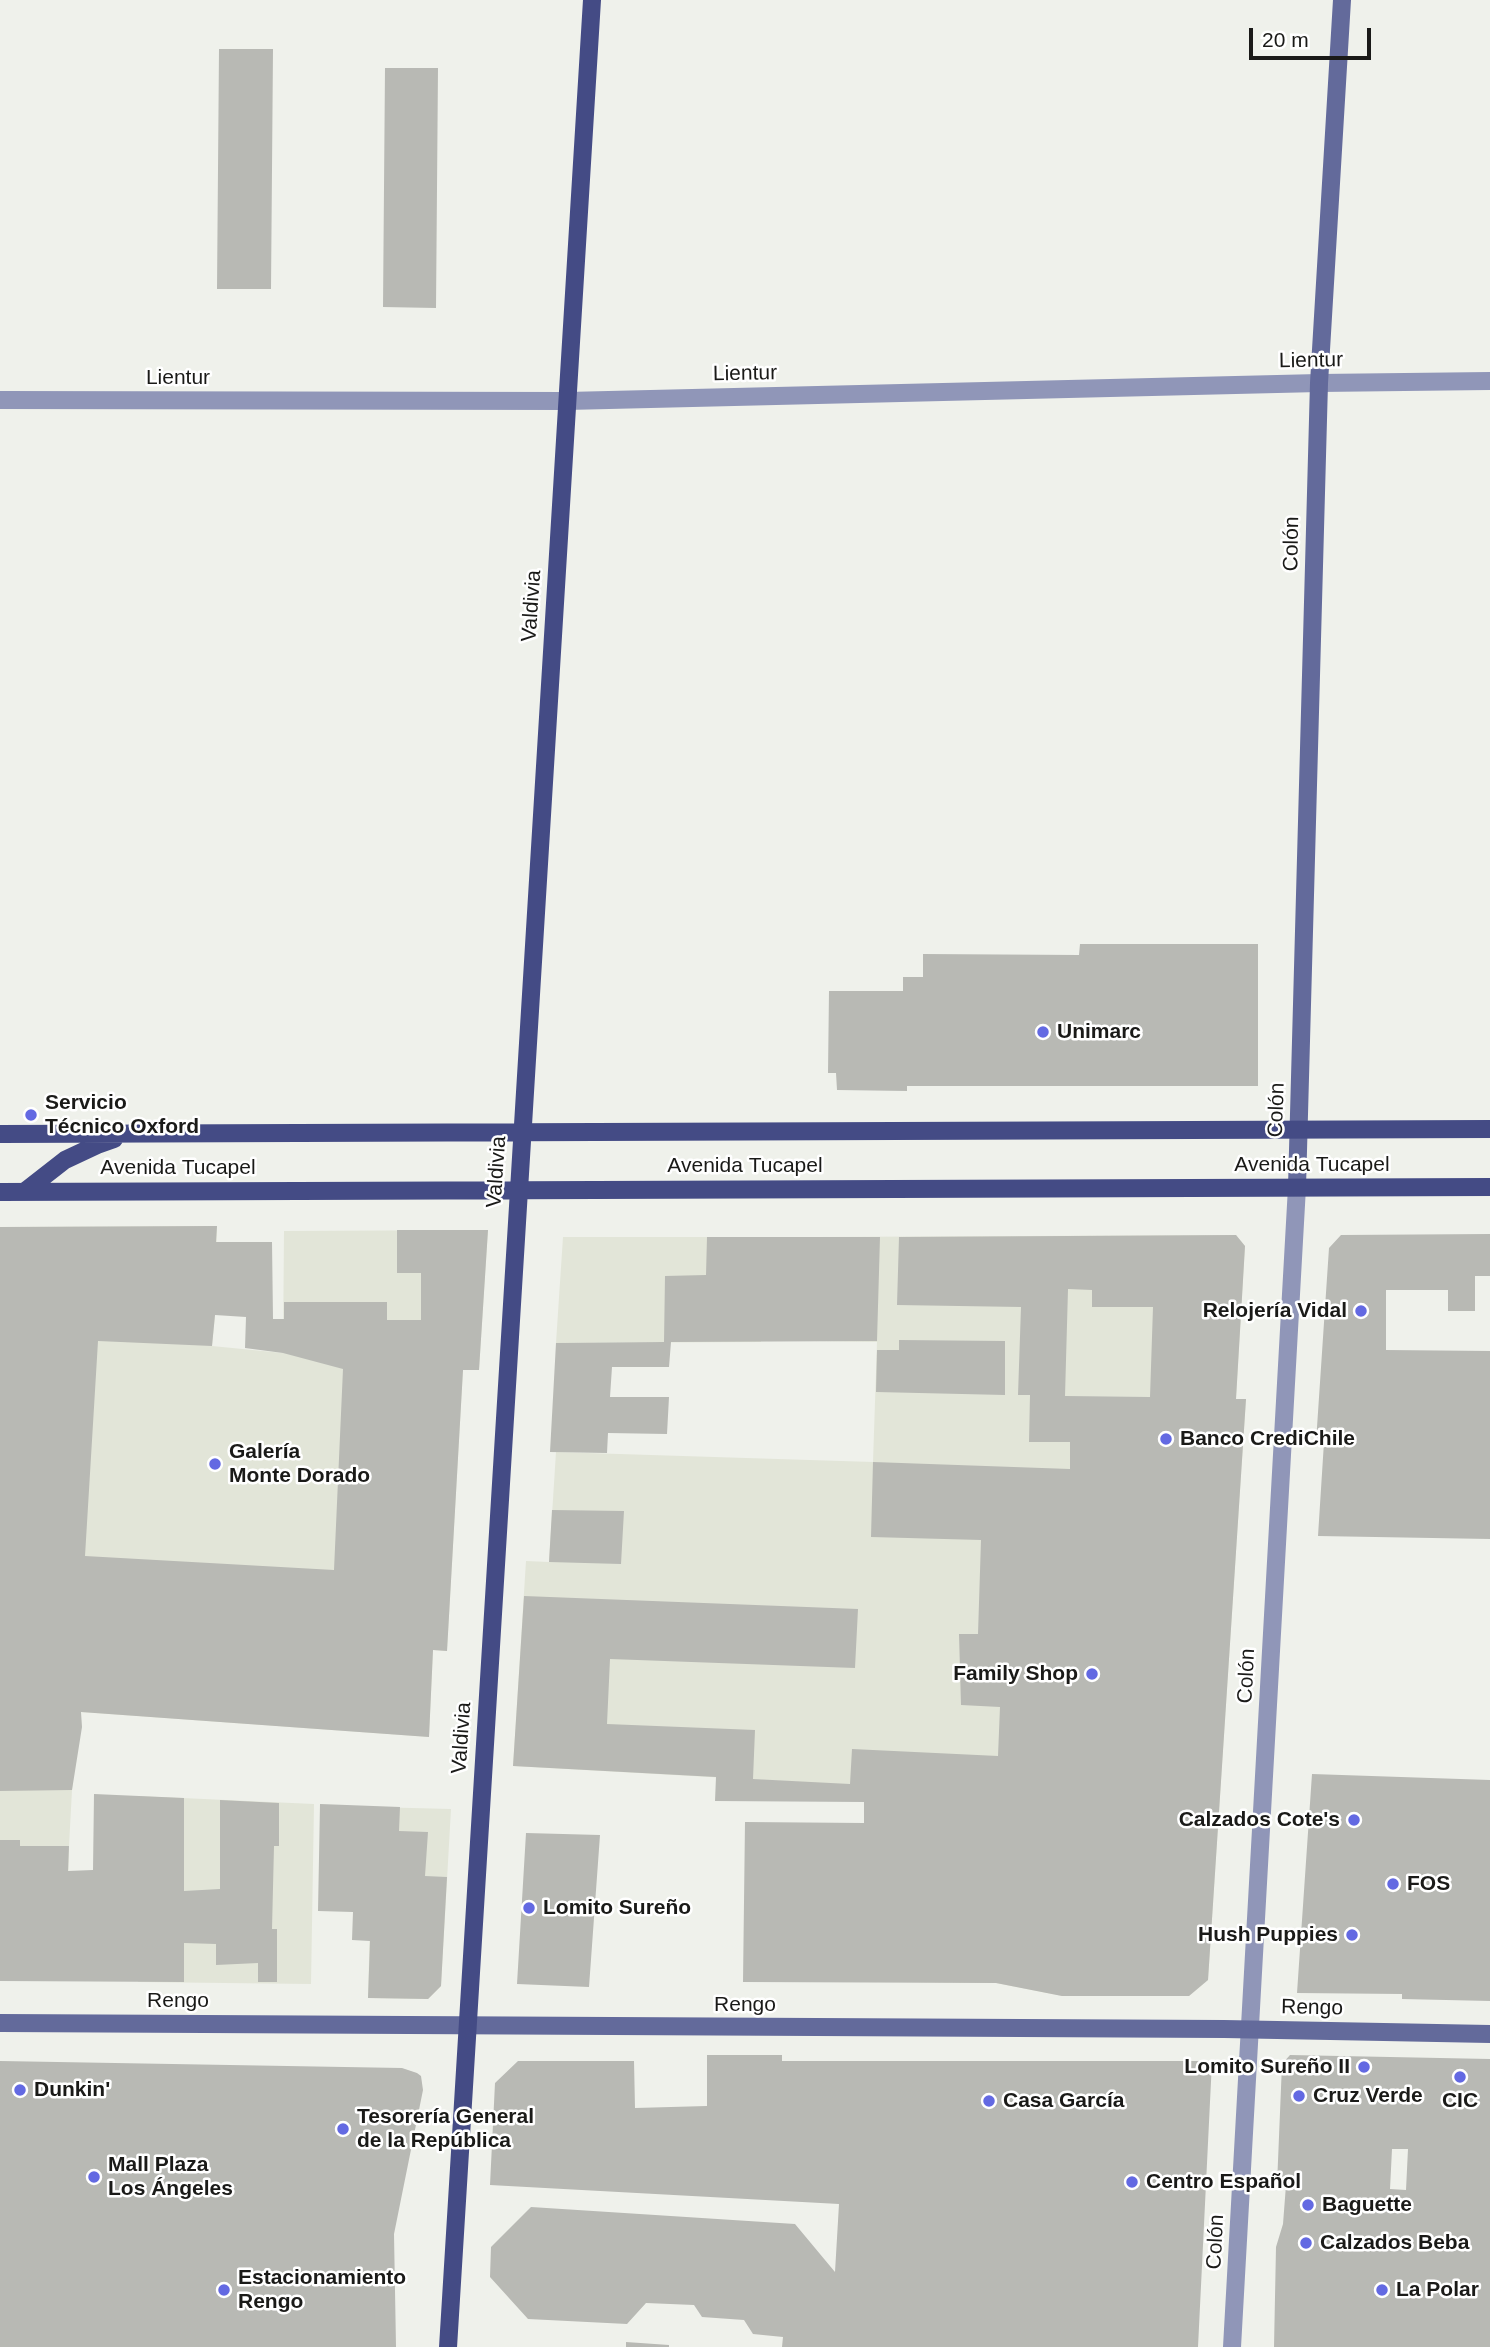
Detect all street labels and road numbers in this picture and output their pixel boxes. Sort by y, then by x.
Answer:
street label: Lientur [1279,348,1343,374]
street label: Lientur [713,361,777,387]
street label: Lientur [146,365,210,391]
street label: Colón [1279,516,1305,572]
street label: Valdivia [517,569,547,643]
street label: Colón [1263,1082,1291,1138]
street label: Valdivia [482,1135,512,1209]
street label: Avenida Tucapel [1234,1152,1390,1178]
street label: Avenida Tucapel [667,1153,823,1179]
street label: Avenida Tucapel [100,1155,256,1181]
street label: Colón [1233,1648,1261,1704]
street label: Valdivia [447,1701,477,1775]
street label: Rengo [147,1988,209,2014]
street label: Rengo [714,1992,776,2018]
street label: Rengo [1281,1995,1343,2021]
street label: Colón [1202,2214,1230,2270]

